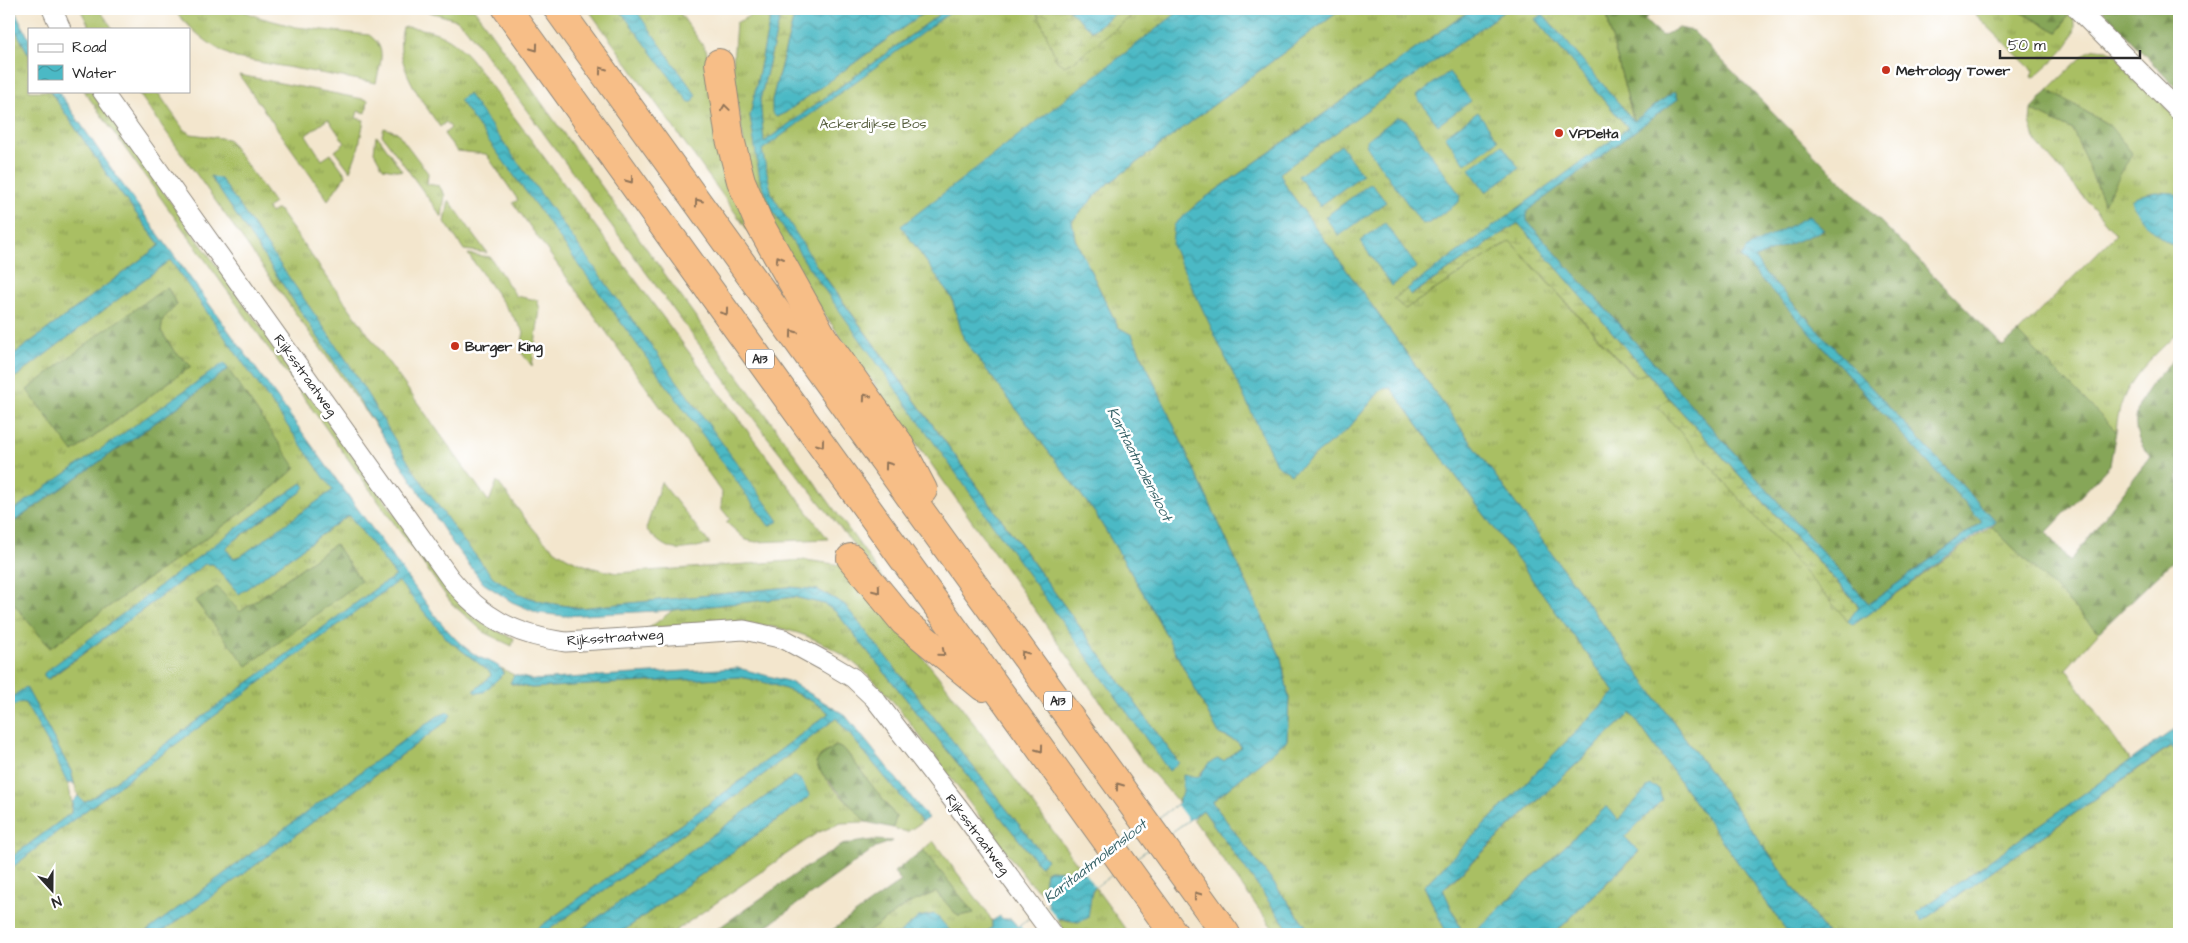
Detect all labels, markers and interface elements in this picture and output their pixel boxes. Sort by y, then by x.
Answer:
legend [28,28,190,92]
scale bar [2000,28,2140,60]
text: 50 m [2008,35,2046,56]
text: Road [72,37,107,58]
one-way arrow [529,42,538,52]
place label: Metrology Tower [1896,61,2010,82]
text: Water [72,63,116,84]
marker: Metrology Tower [1880,64,1892,76]
one-way arrow [600,67,608,76]
one-way arrow [720,103,731,111]
park label: Ackerdijkse Bos [819,114,927,134]
place label: VPDelta [1568,124,1619,144]
marker: VPDelta [1553,127,1565,139]
one-way arrow [625,174,633,183]
one-way arrow [695,199,703,208]
one-way arrow [776,256,786,265]
one-way arrow [720,306,728,315]
one-way arrow [789,330,799,339]
street label: Rijksstraatweg [269,331,342,421]
place label: Burger King [465,337,544,358]
marker: Burger King [449,340,461,352]
road number: A13 [746,349,774,368]
one-way arrow [863,393,872,403]
water label: Karitaatmolensloot [1102,404,1178,527]
one-way arrow [815,438,823,447]
one-way arrow [885,461,894,471]
one-way arrow [872,584,880,593]
street label: Rijksstraatweg [566,625,664,651]
one-way arrow [936,648,945,656]
one-way arrow [1021,650,1030,660]
road number: A13 [1044,691,1072,710]
one-way arrow [1035,743,1043,752]
one-way arrow [1116,782,1125,792]
street label: Rijksstraatweg [940,790,1014,879]
water label: Karitaatmolensloot [1039,813,1153,908]
north arrow [28,866,78,916]
text: N [48,890,64,912]
one-way arrow [1194,891,1203,901]

